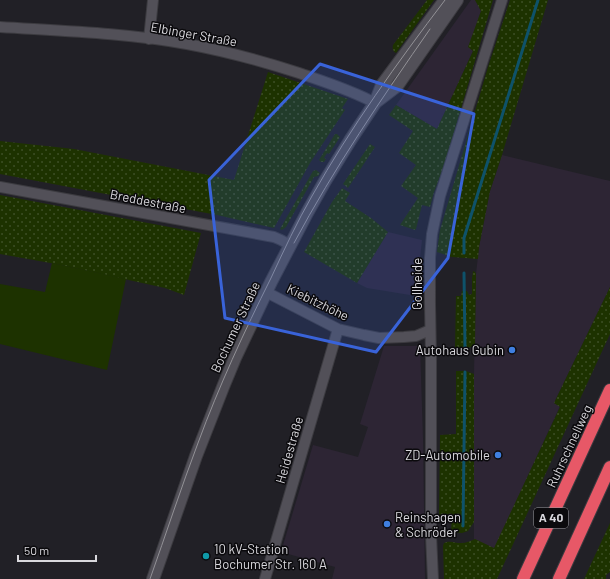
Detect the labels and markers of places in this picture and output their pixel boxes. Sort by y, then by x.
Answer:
place label: Autohaus Gubin [416,342,504,358]
marker: Autohaus Gubin [507,345,517,355]
place label: ZD-Automobile [405,447,490,463]
marker: ZD-Automobile [493,450,503,460]
place label: Reinshagen & Schröder [395,509,461,540]
marker: Reinshagen & Schröder [382,519,392,529]
place label: 10 kV-Station Bochumer Str. 160 A [214,541,327,572]
marker: 10 kV-Station Bochumer Str. 160 A [201,551,211,561]

